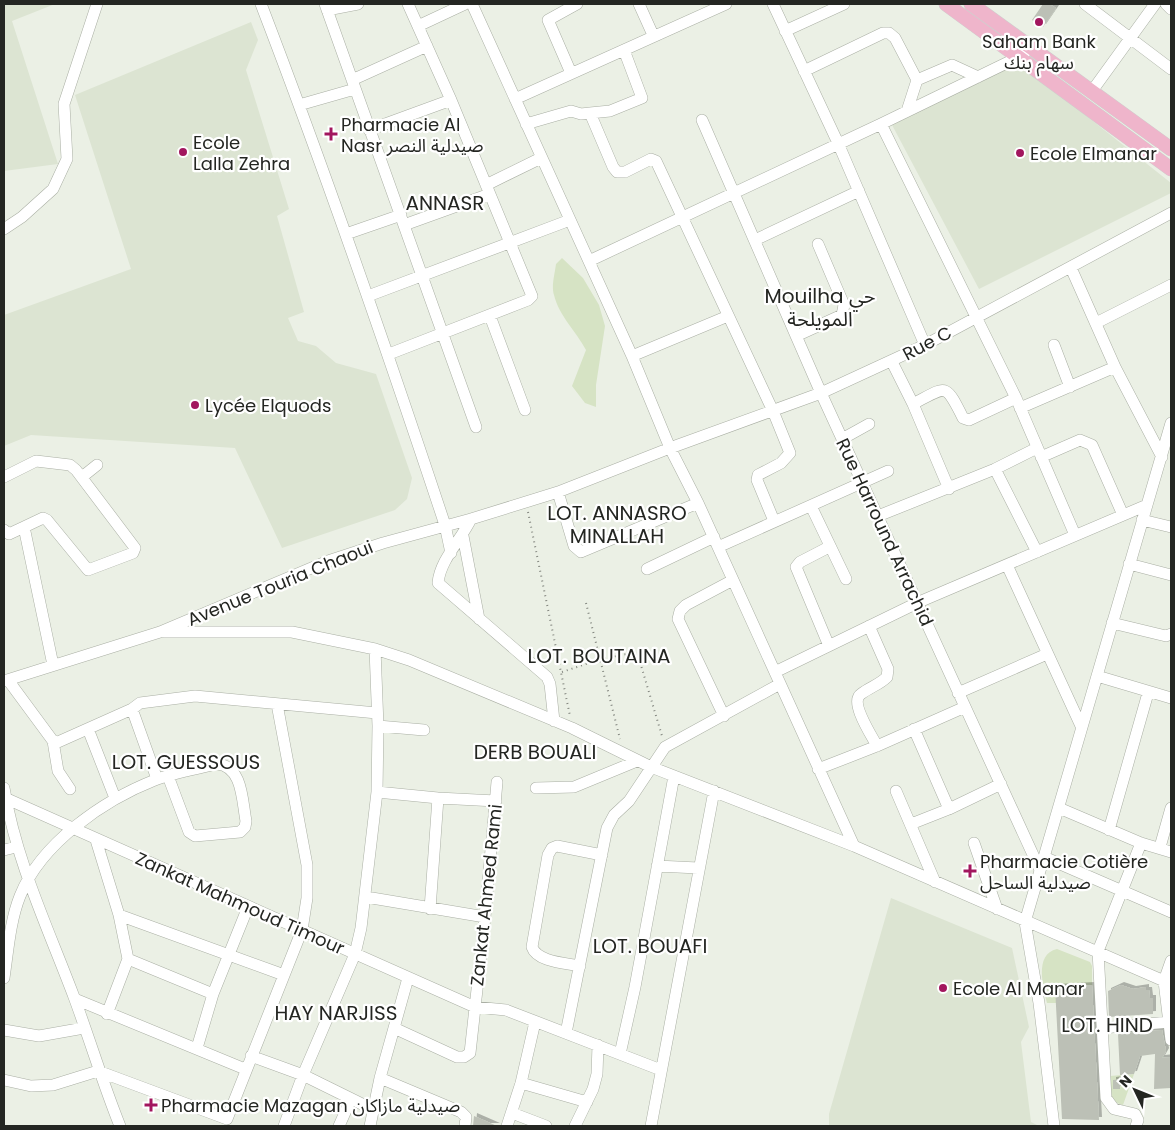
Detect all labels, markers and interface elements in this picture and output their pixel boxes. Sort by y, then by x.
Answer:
marker: Saham Bank سهام بنك [1033,16,1045,28]
place label: Saham Bank سهام بنك [982,29,1097,77]
place label: Pharmacie Al Nasr صيدلية النصر [341,112,484,158]
marker: Pharmacie Al Nasr صيدلية النصر [325,128,337,140]
place label: Ecole Lalla Zehra [193,130,290,176]
place label: Ecole Elmanar [1030,141,1157,166]
marker: Ecole Lalla Zehra [177,146,189,158]
marker: Ecole Elmanar [1014,147,1026,159]
district label: ANNASR [406,189,484,217]
district label: Mouilha حي المويلحة [765,282,875,333]
street label: Rue C [898,320,956,366]
place label: Lycée Elquods [205,393,331,418]
marker: Lycée Elquods [189,399,201,411]
street label: Rue Harround Arrachid [830,434,940,630]
district label: LOT. ANNASRO MINALLAH [547,499,687,550]
street label: Avenue Touria Chaoui [183,534,377,632]
district label: LOT. BOUTAINA [528,642,670,670]
district label: DERB BOUALI [474,738,596,766]
district label: LOT. GUESSOUS [112,748,260,776]
street label: Zankat Ahmed Rami [464,803,508,987]
street label: Zankat Mahmoud Timour [131,846,349,961]
place label: Pharmacie Cotière صيدلية الساحل [980,849,1148,895]
marker: Pharmacie Cotière صيدلية الساحل [964,865,976,877]
district label: LOT. BOUAFI [593,932,707,960]
place label: Ecole Al Manar [953,976,1085,1001]
marker: Ecole Al Manar [937,982,949,994]
district label: HAY NARJISS [274,999,398,1027]
district label: LOT. HIND [1061,1011,1153,1039]
north arrow [1110,1065,1160,1115]
text: N [1115,1070,1136,1092]
place label: Pharmacie Mazagan صيدلية مازاكان [161,1093,460,1118]
marker: Pharmacie Mazagan صيدلية مازاكان [145,1099,157,1111]

